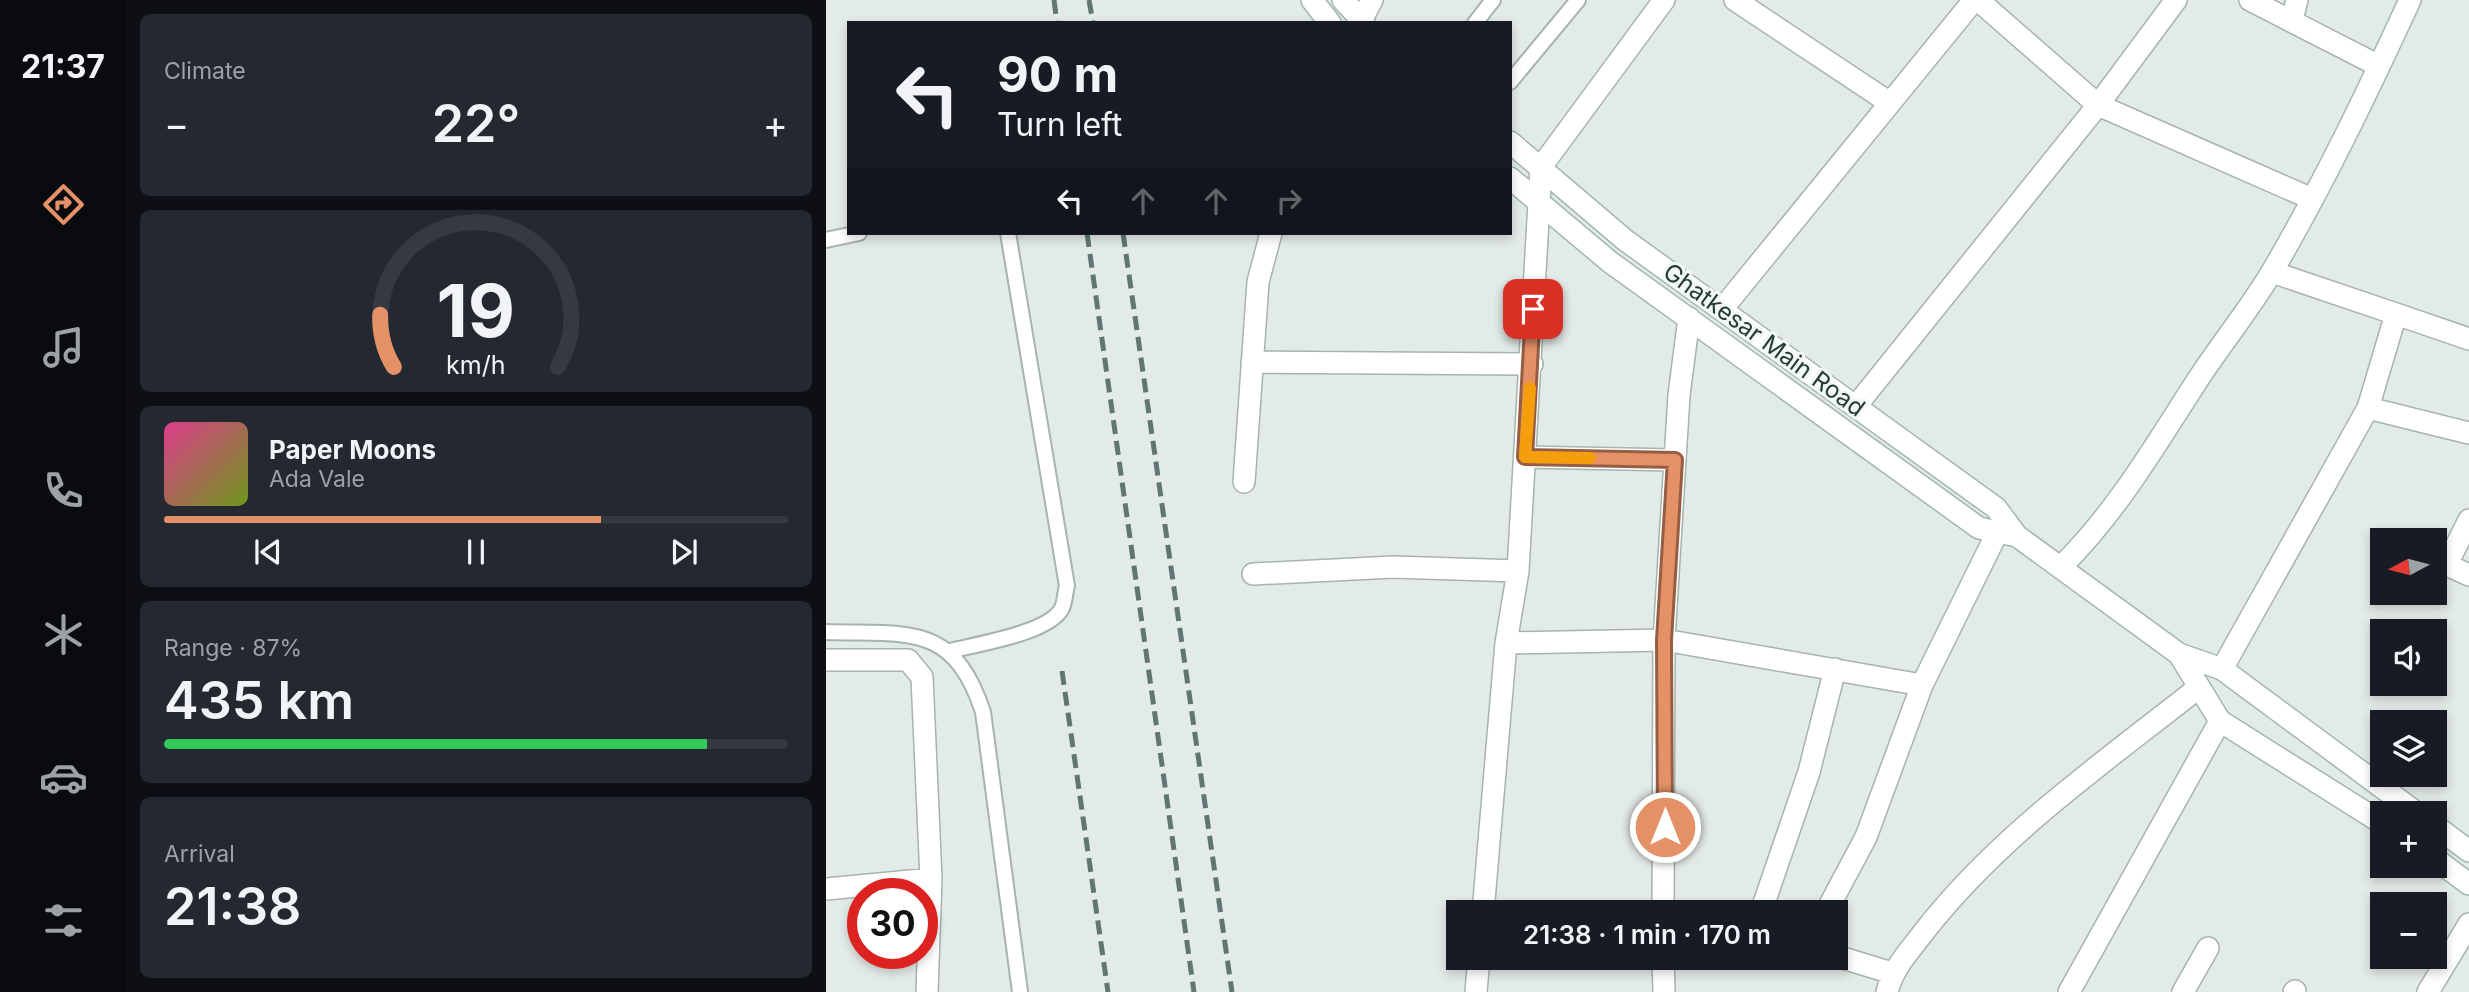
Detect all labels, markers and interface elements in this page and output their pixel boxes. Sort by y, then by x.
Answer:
text: 90 m [997,45,1118,104]
text: 21:37 [21,47,105,86]
icon: left [882,49,973,140]
text: Climate [164,57,246,85]
text: 22° [432,92,520,155]
text: − [164,101,189,147]
text: + [763,101,788,147]
text: Turn left [997,105,1122,144]
icon: directions [39,180,88,229]
icon: left [1051,182,1089,220]
icon: ahead [1124,182,1162,220]
icon: ahead [1197,182,1235,220]
icon: right [1270,182,1308,220]
street label: Ghatkesar Main Road [1658,257,1871,422]
text: 19 [437,266,515,355]
pin [1503,279,1563,339]
icon: arrive [1514,290,1552,328]
icon: music [39,323,88,372]
text: km/h [446,349,506,379]
text: Paper Moons [269,434,436,465]
text: Ada Vale [269,465,365,493]
icon: phone [39,466,88,515]
north arrow [2370,528,2446,606]
map controls [2370,528,2447,969]
icon: previous [249,533,287,571]
icon: pause [457,533,495,571]
icon: next [665,533,703,571]
icon: climate [39,610,88,659]
button: sound [2370,619,2447,696]
text: Range · 87% [164,634,302,662]
text: 435 km [164,669,354,732]
button: layers [2370,710,2447,787]
icon: car [39,753,88,802]
position arrow [1628,790,1702,864]
button: + [2370,801,2447,878]
text: Arrival [164,840,235,868]
text: 21:38 [164,875,301,938]
speed limit sign: 30 [847,878,938,969]
button: − [2370,892,2447,969]
icon: filters [39,896,88,945]
text: 21:38 · 1 min · 170 m [1523,919,1771,950]

